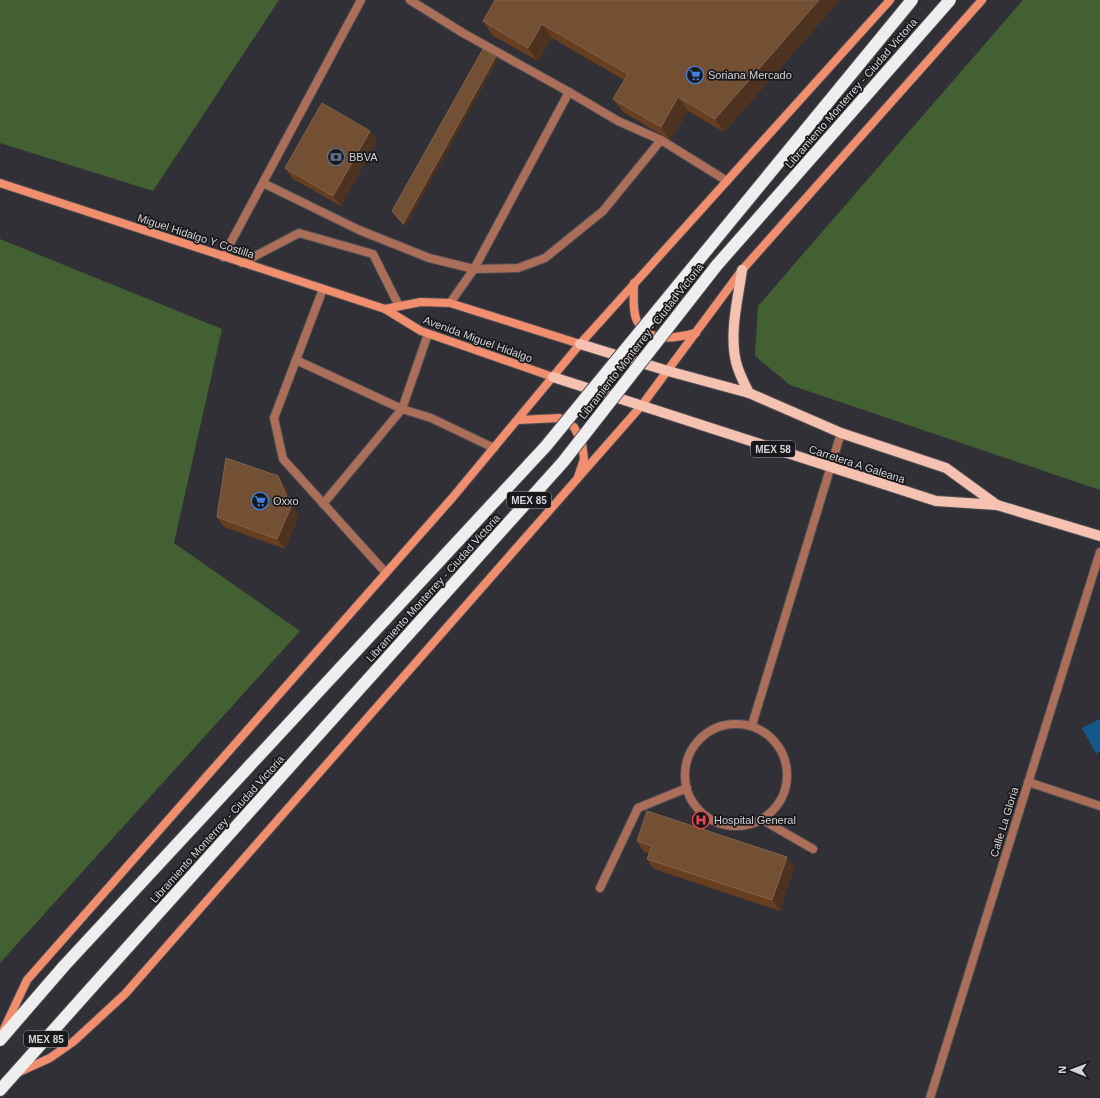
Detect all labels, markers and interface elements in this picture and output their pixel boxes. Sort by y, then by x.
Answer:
street label: Libramiento Monterrey - Ciudad Victoria [783,15,920,170]
supermarket icon: Soriana Mercado [685,65,705,85]
place label: Soriana Mercado [708,69,792,81]
bank icon: BBVA [326,147,346,167]
place label: BBVA [349,151,378,163]
street label: Miguel Hidalgo Y Costilla [136,211,257,261]
street label: Libramiento Monterrey - Ciudad Victoria [576,260,706,421]
street label: Avenida Miguel Hidalgo [422,314,534,364]
road number: MEX 58 [751,441,795,457]
street label: Carretera A Galeana [807,443,907,485]
supermarket icon: Oxxo [250,491,270,511]
road number: MEX 85 [507,492,551,508]
place label: Oxxo [273,495,299,507]
street label: Libramiento Monterrey - Ciudad Victoria [364,511,503,664]
street label: Libramiento Monterrey - Ciudad Victoria [148,752,287,905]
street label: Calle La Gloria [988,785,1021,859]
hospital icon: Hospital General [691,810,711,830]
place label: Hospital General [714,814,796,826]
road number: MEX 85 [24,1031,68,1047]
north arrow [1052,1050,1092,1090]
text: N [1056,1066,1068,1074]

